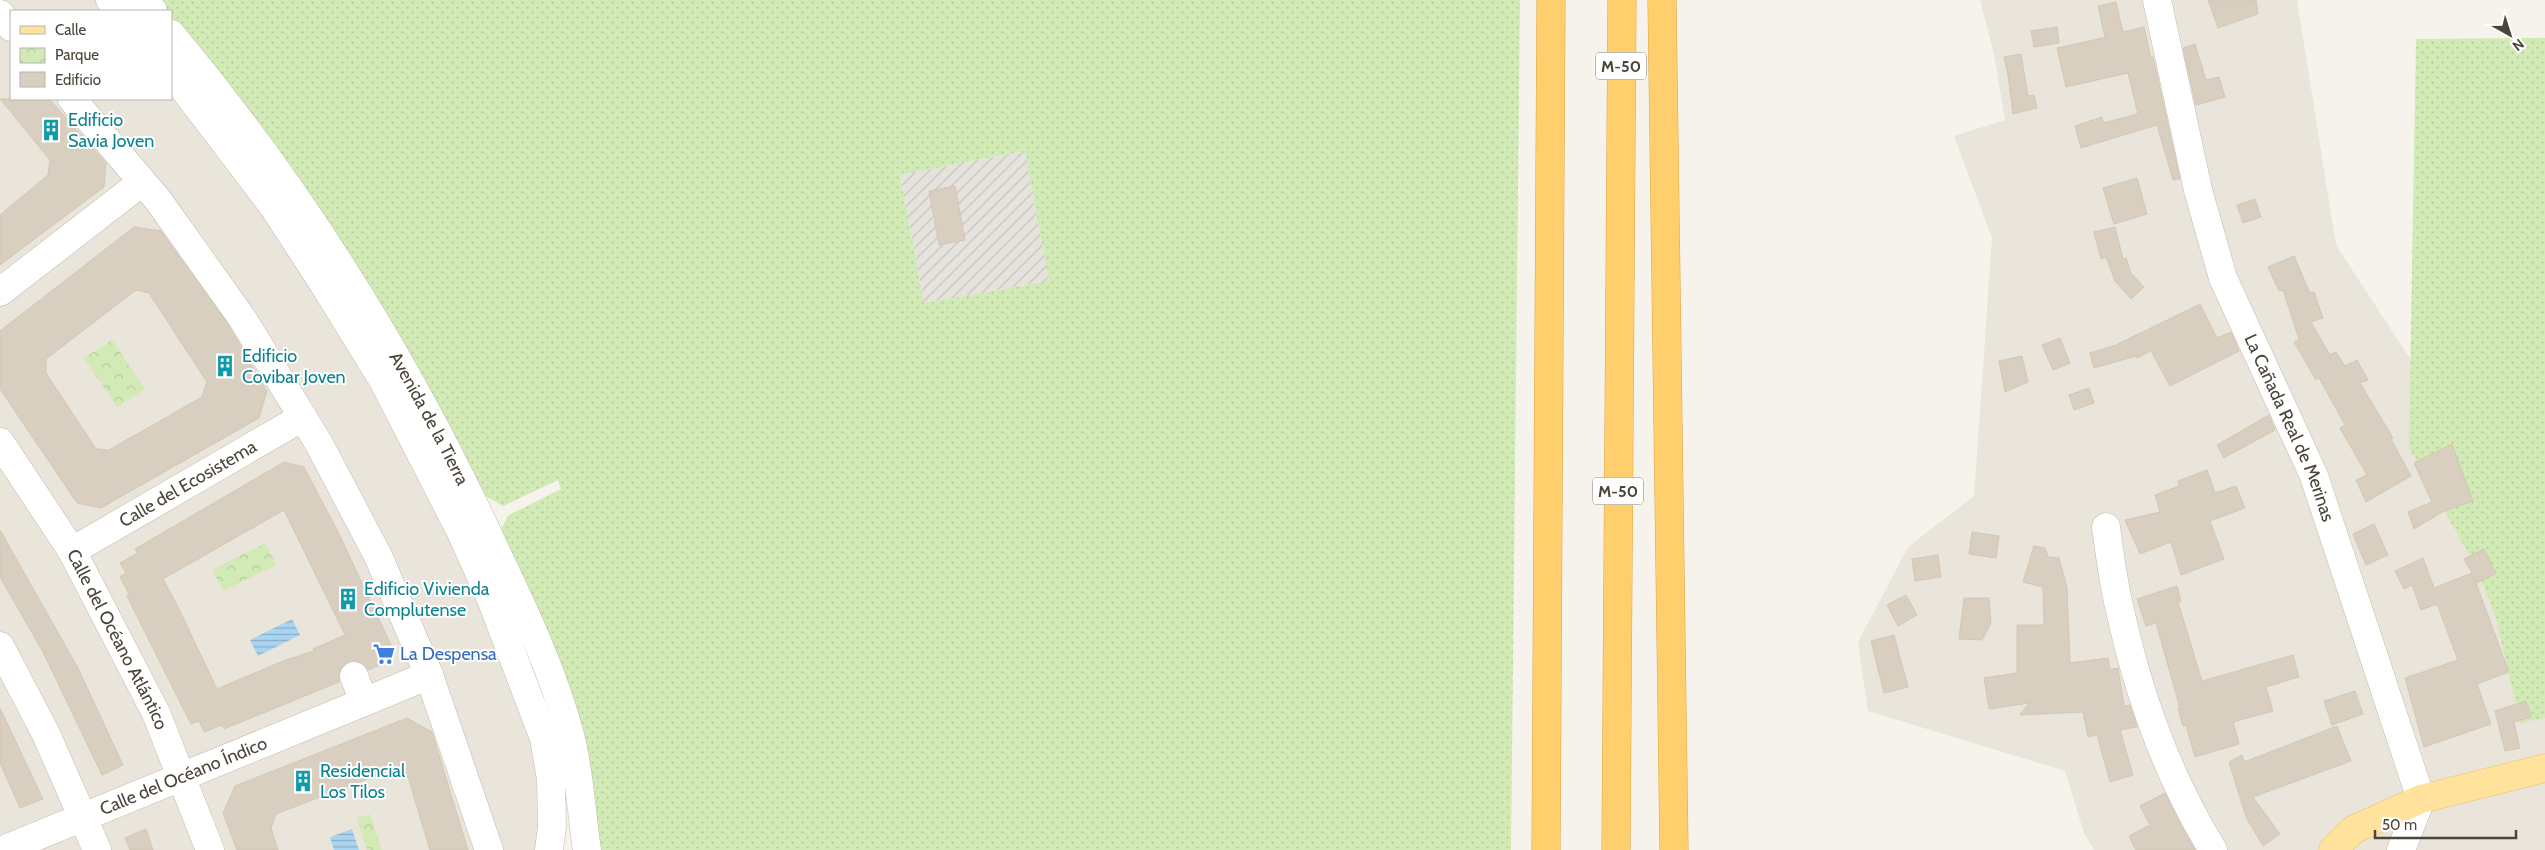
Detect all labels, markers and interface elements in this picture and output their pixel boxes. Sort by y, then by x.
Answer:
legend [10,10,172,100]
north arrow [2485,10,2535,60]
text: Calle [55,21,86,39]
text: N [2509,35,2528,55]
text: Parque [55,46,99,64]
road number: M-50 [1596,52,1646,80]
text: Edificio [55,71,101,89]
place label: Edificio Savia Joven [68,109,154,152]
building icon: Edificio Savia Joven [38,117,64,143]
street label: La Cañada Real de Merinas [2239,331,2339,524]
place label: Edificio Covibar Joven [242,345,346,388]
street label: Avenida de la Tierra [384,348,474,489]
building icon: Edificio Covibar Joven [212,353,238,379]
street label: Calle del Ecosistema [115,435,261,532]
road number: M-50 [1593,478,1643,504]
street label: Calle del Océano Atlántico [62,545,172,733]
place label: Edificio Vivienda Complutense [364,578,490,621]
building icon: Edificio Vivienda Complutense [335,586,361,612]
supermarket icon: La Despensa [371,641,397,667]
place label: La Despensa [400,643,497,665]
street label: Calle del Océano Índico [96,732,270,820]
place label: Residencial Los Tilos [320,760,406,803]
building icon: Residencial Los Tilos [290,768,316,794]
scale bar [2375,808,2516,840]
text: 50 m [2382,816,2417,834]

